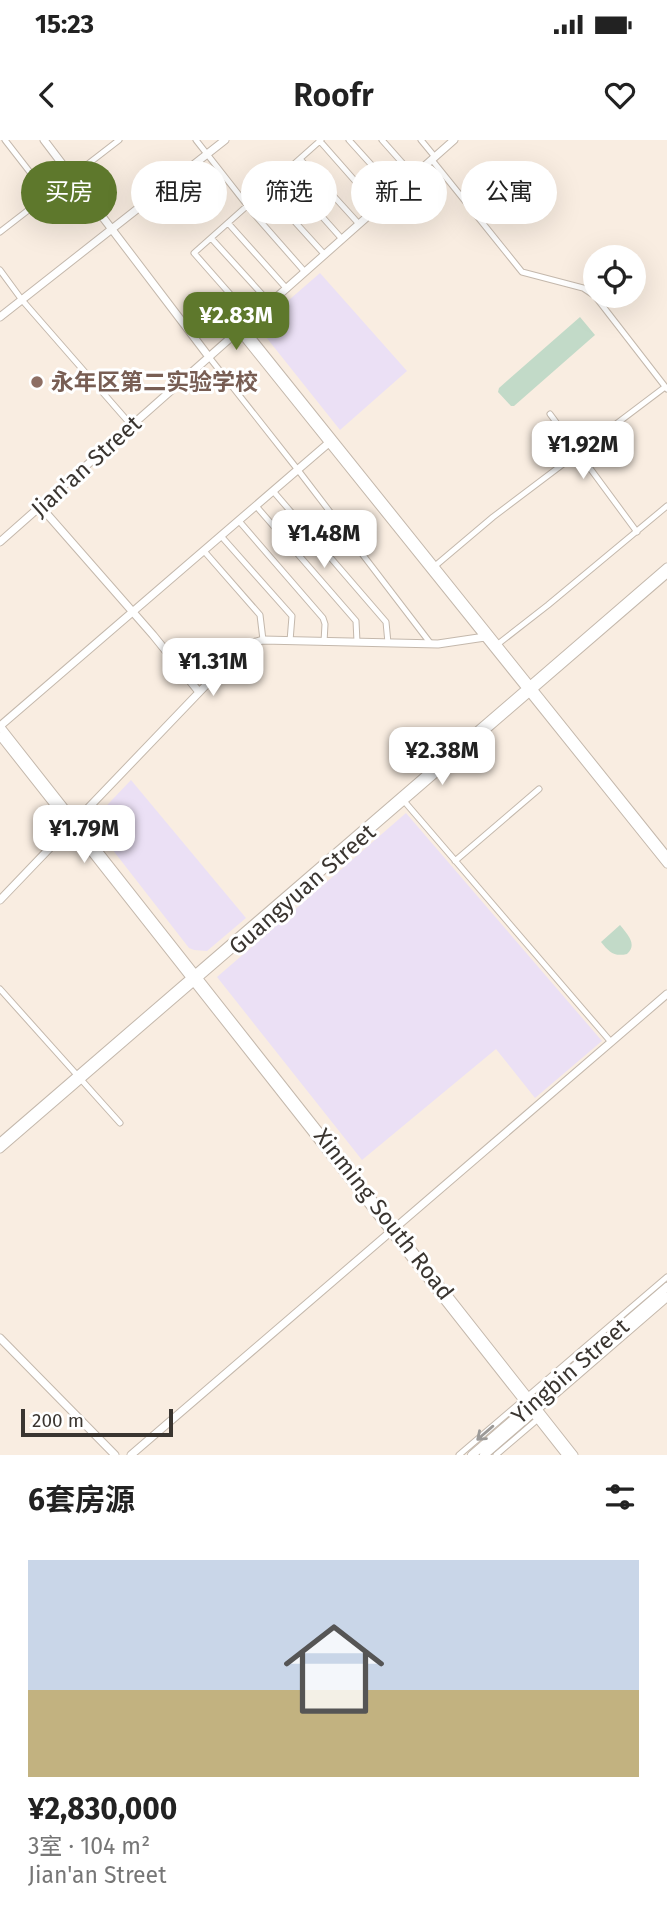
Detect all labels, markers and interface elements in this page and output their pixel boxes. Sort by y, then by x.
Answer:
text: 15:23 [35,9,94,40]
icon: back [28,76,66,114]
text: Roofr [293,76,374,114]
icon: heart [601,76,639,114]
chip: 买房 [21,161,117,224]
chip: 租房 [131,161,227,224]
chip: 筛选 [241,161,337,224]
chip: 新上 [351,161,447,224]
chip: 公寓 [461,161,557,224]
map controls [583,245,646,308]
button: locate [583,245,646,308]
pin: ¥2.83M [179,292,293,352]
text: ¥2.83M [199,301,273,329]
place label: 永年区第二实验学校 [51,368,258,396]
marker: 永年区第二实验学校 [29,374,45,390]
street label: Jian'an Street [25,409,147,523]
pin: ¥1.92M [526,422,640,481]
text: ¥1.92M [548,430,618,458]
pin: ¥1.48M [267,510,381,570]
text: ¥1.48M [288,519,360,547]
pin: ¥1.31M [156,638,270,698]
text: ¥1.31M [178,647,248,675]
pin: ¥2.38M [385,728,499,787]
text: ¥2.38M [405,736,479,764]
pin: ¥1.79M [27,806,141,865]
text: ¥1.79M [49,814,119,842]
street label: Guangyuan Street [223,817,382,960]
street label: Xinming South Road [308,1122,460,1306]
street label: Yingbin Street [505,1312,635,1430]
scale bar [21,1406,173,1438]
text: 200 m [32,1409,84,1432]
one-way arrow [477,1425,495,1441]
icon: filters [601,1478,639,1516]
text: 6套房源 [28,1482,135,1518]
icon: home [271,1606,397,1732]
text: ¥2,830,000 [28,1791,177,1827]
text: 3室 · 104 m² [28,1832,150,1860]
text: Jian'an Street [28,1861,166,1889]

